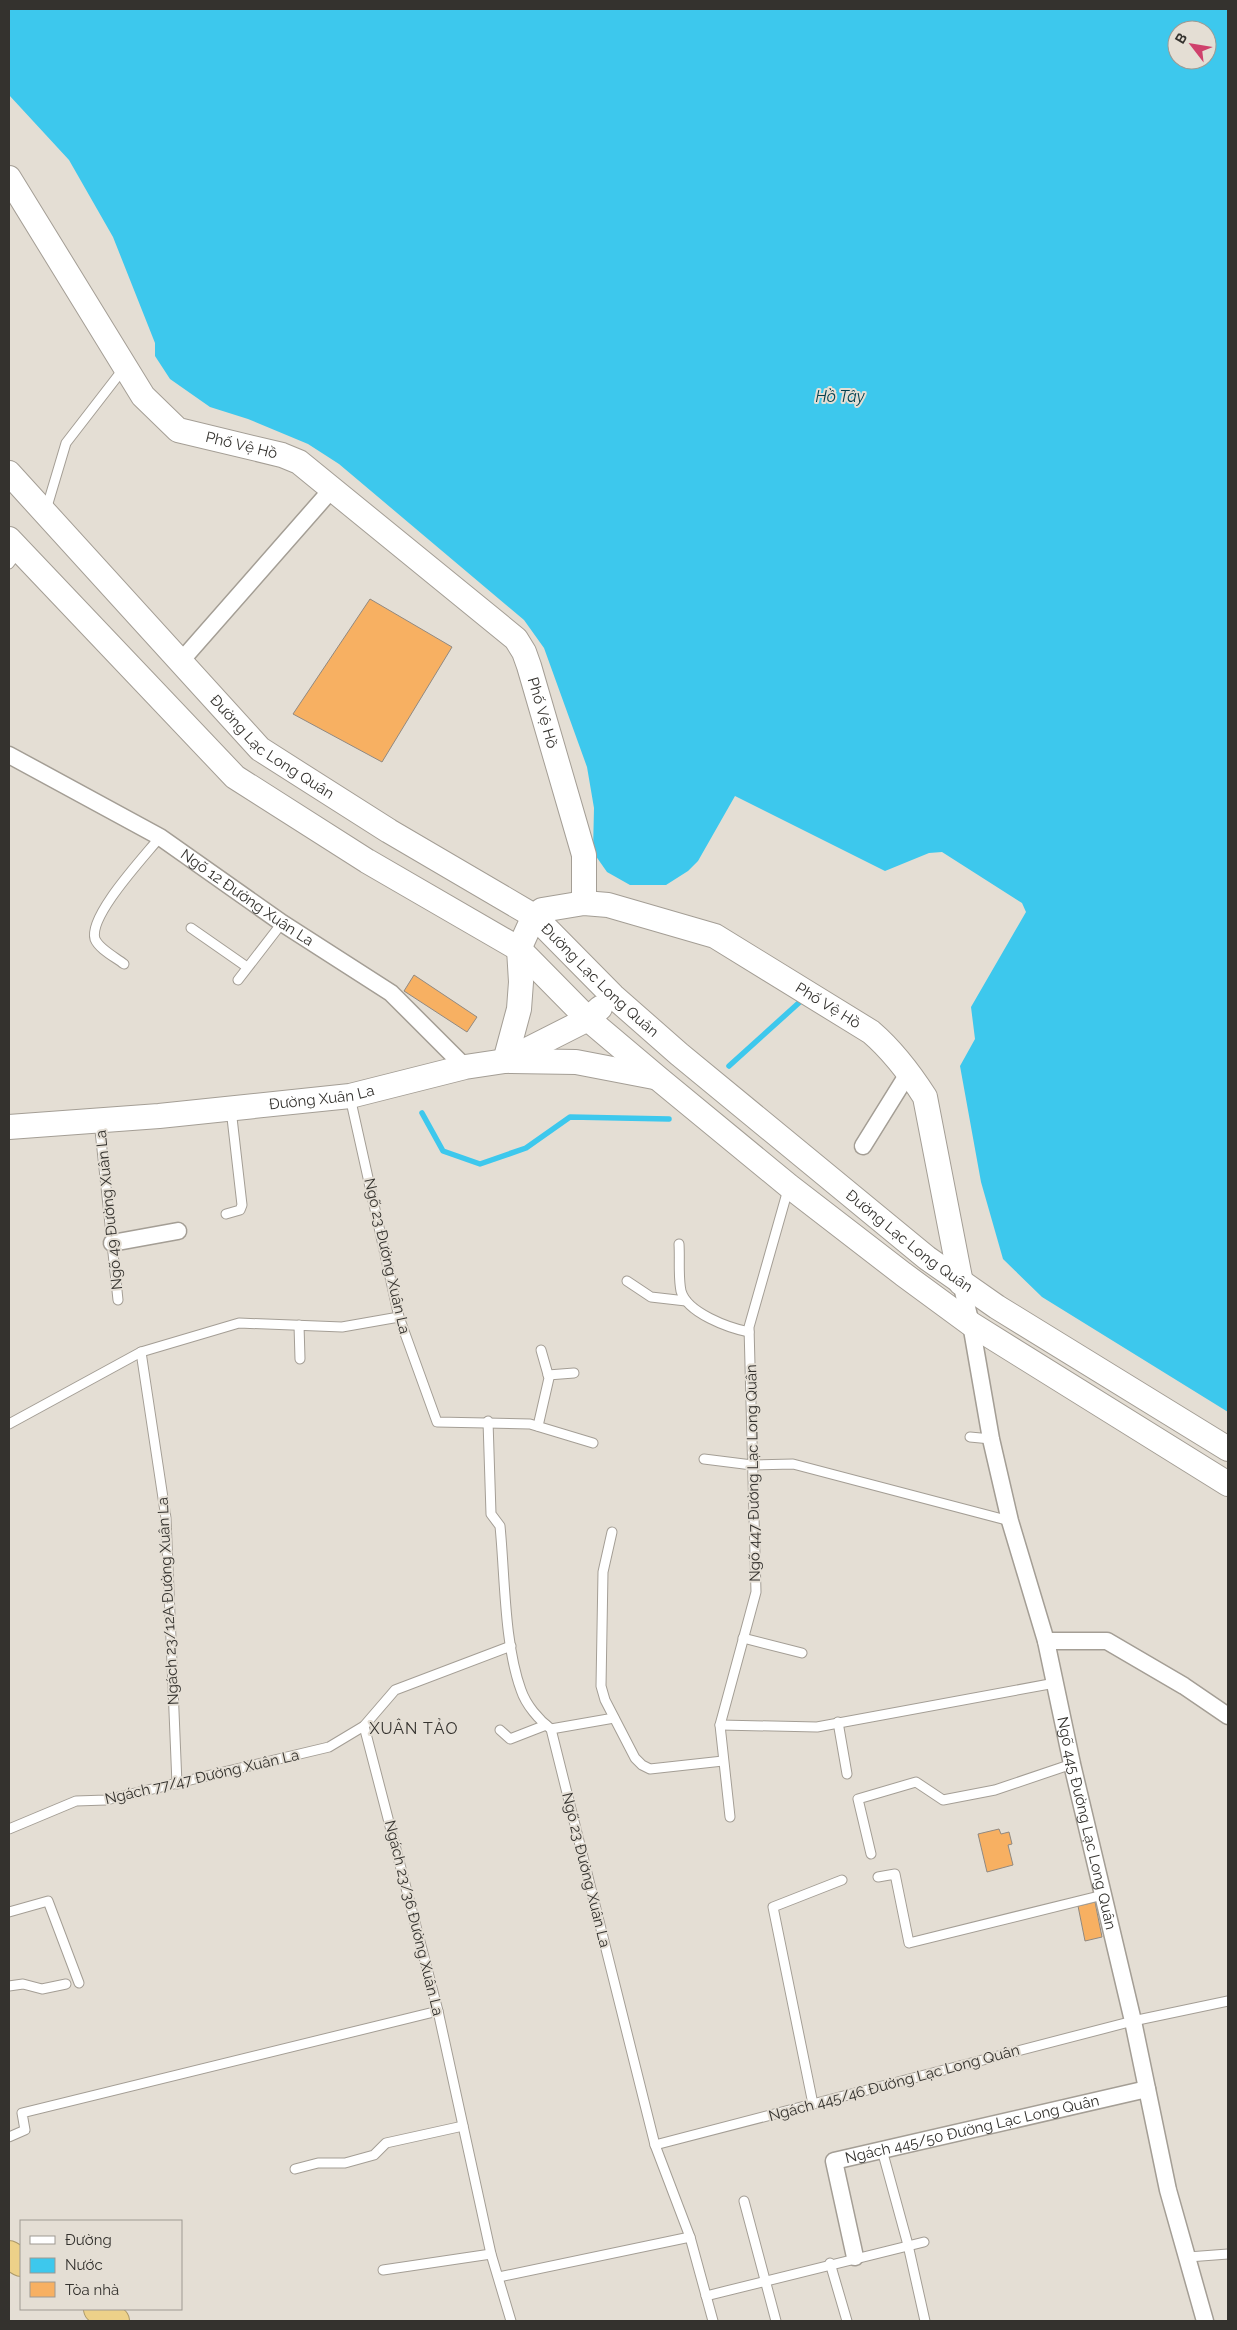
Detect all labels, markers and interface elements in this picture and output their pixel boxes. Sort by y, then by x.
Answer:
north arrow [1167,20,1217,70]
text: B [1172,30,1190,47]
water label: Hồ Tây [815,387,866,406]
street label: Phố Vệ Hồ [204,428,279,463]
street label: Phố Vệ Hồ [524,675,562,751]
street label: Đường Lạc Long Quân [206,691,337,803]
street label: Ngõ 12 Đường Xuân La [177,845,317,950]
street label: Đường Lạc Long Quân [537,920,662,1041]
street label: Phố Vệ Hồ [792,979,864,1032]
street label: Đường Xuân La [268,1081,376,1113]
street label: Ngõ 49 Đường Xuân La [92,1129,126,1291]
street label: Ngõ 23 Đường Xuân La [360,1176,414,1336]
street label: Đường Lạc Long Quân [842,1186,976,1296]
street label: Ngõ 447 Đường Lạc Long Quân [742,1364,764,1582]
street label: Ngách 23/12A Đường Xuân La [154,1497,182,1705]
street label: Ngõ 445 Đường Lạc Long Quân [1053,1715,1120,1931]
district label: XUÂN TẢO [369,1718,459,1738]
street label: Ngách 77/47 Đường Xuân La [103,1746,301,1808]
street label: Ngõ 23 Đường Xuân La [558,1791,614,1949]
street label: Ngách 23/36 Đường Xuân La [381,1818,447,2018]
street label: Ngách 445/46 Đường Lạc Long Quân [767,2041,1021,2125]
street label: Ngách 445/50 Đường Lạc Long Quân [843,2091,1101,2167]
legend [20,2220,182,2310]
text: Đường [65,2231,112,2249]
text: Nước [65,2256,103,2274]
text: Tòa nhà [65,2281,119,2299]

